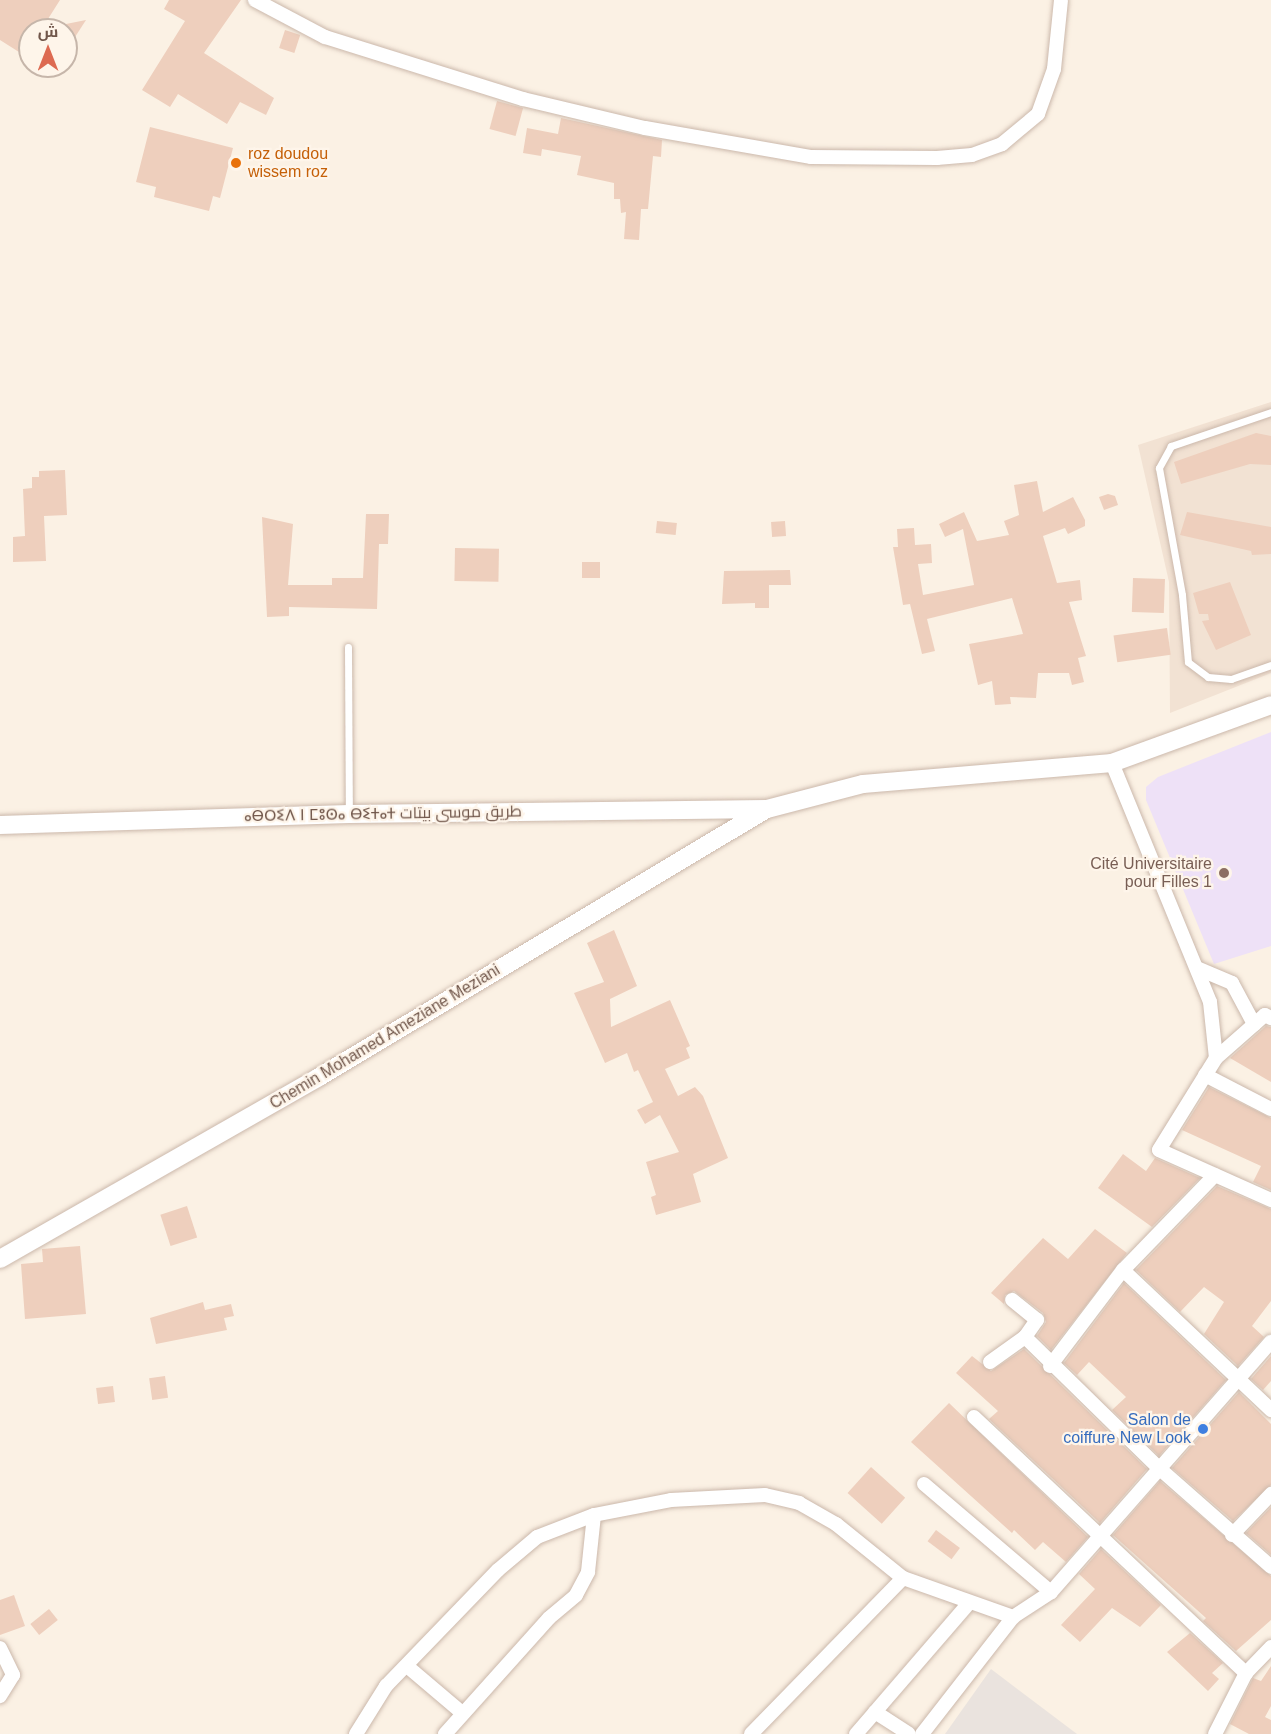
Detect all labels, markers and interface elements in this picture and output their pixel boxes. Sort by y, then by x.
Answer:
north arrow [18,18,78,78]
text: ش [38,23,58,40]
place label: roz doudou wissem roz [248,144,328,182]
marker: roz doudou wissem roz [229,156,243,170]
street label: ⴰⴱⵔⵉⴷ ⵏ ⵎⵓⵙⴰ ⴱⵉⵜⴰⵜ طريق موسى بيتات [244,802,522,826]
place label: Cité Universitaire pour Filles 1 [1090,854,1212,892]
marker: Cité Universitaire pour Filles 1 [1217,866,1231,880]
street label: Chemin Mohamed Ameziane Meziani [266,960,504,1114]
place label: Salon de coiffure New Look [1063,1410,1191,1448]
marker: Salon de coiffure New Look [1196,1422,1210,1436]

